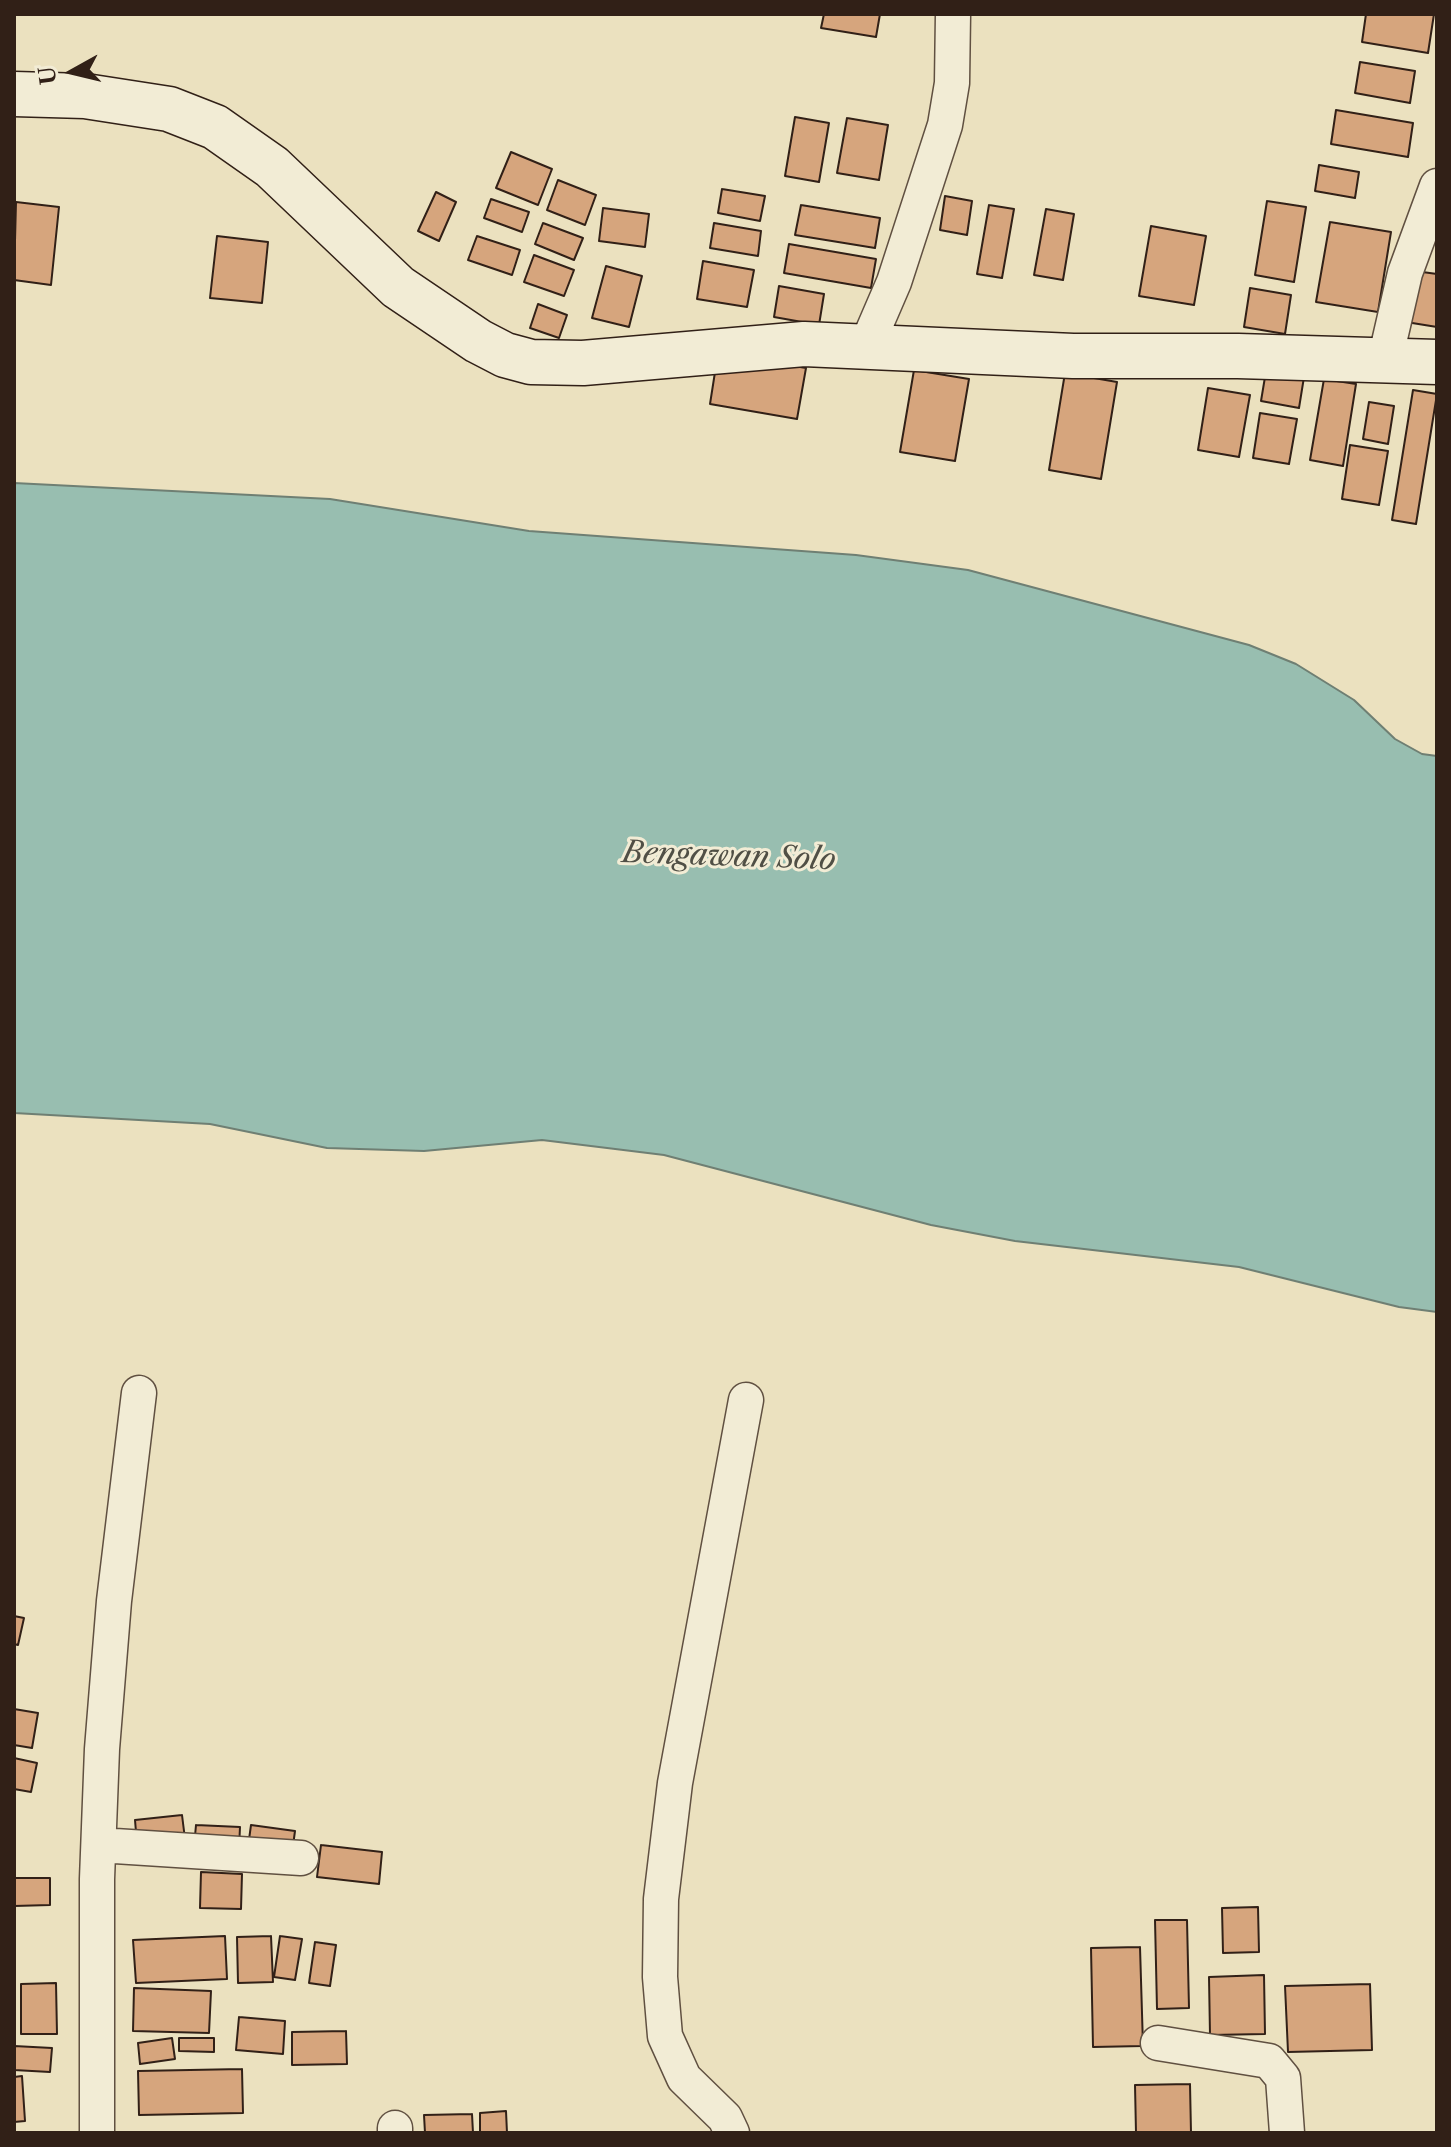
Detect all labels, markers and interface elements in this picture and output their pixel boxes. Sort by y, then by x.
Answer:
north arrow [32,32,112,112]
text: U [33,65,62,86]
water label: Bengawan Solo [622,835,836,879]

